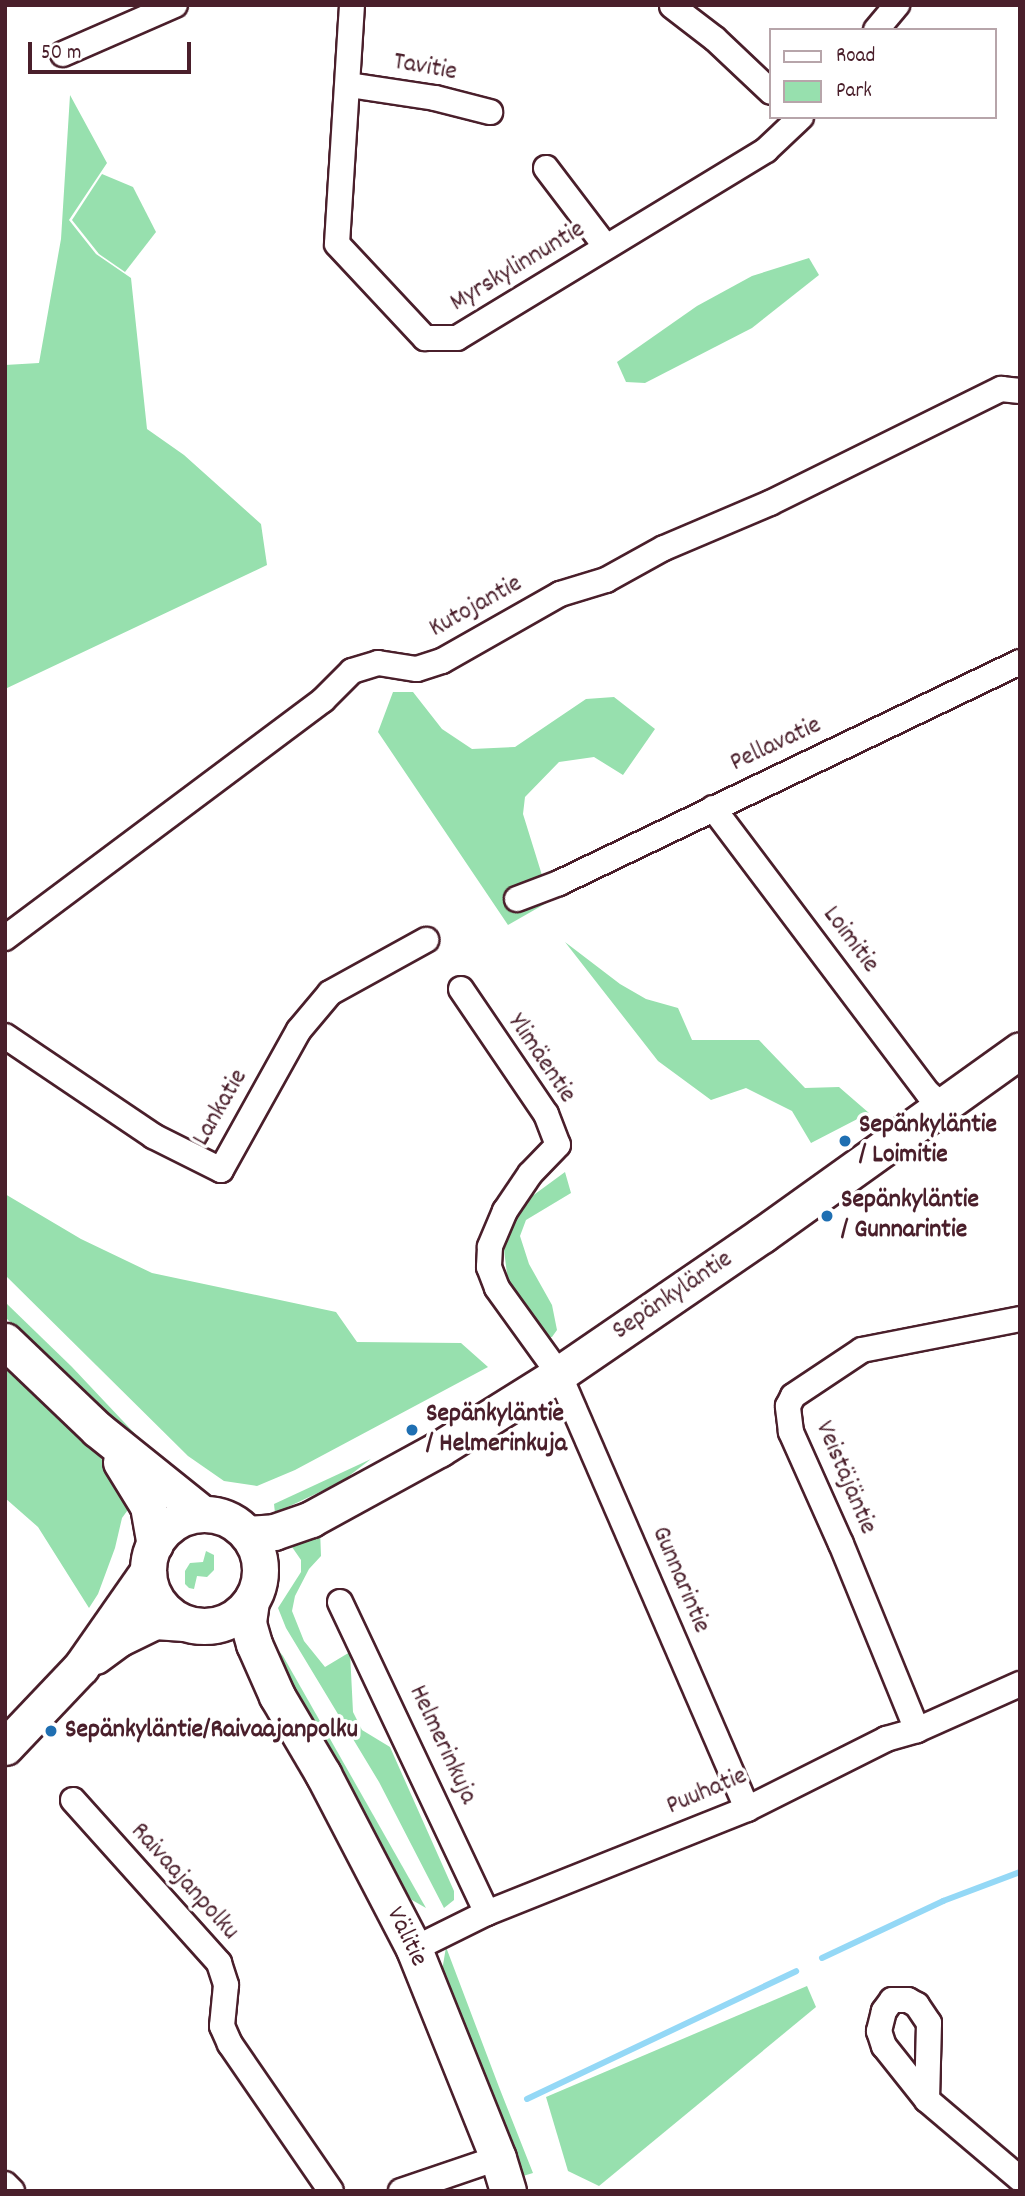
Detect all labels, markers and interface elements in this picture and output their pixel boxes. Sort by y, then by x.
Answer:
scale bar [32,28,194,72]
legend [769,28,997,119]
text: 50 m [41,39,81,69]
text: Road [836,42,875,72]
street label: Tavitie [391,47,459,89]
text: Park [836,77,872,107]
street label: Myrskylinnuntie [445,215,591,319]
street label: Kutojantie [424,569,528,645]
street label: Pellavatie [726,710,826,780]
street label: Loimitie [815,901,885,979]
street label: Ylimäentie [500,1009,582,1109]
street label: Lankatie [187,1064,255,1152]
place label: Sepänkyläntie / Loimitie [859,1110,997,1172]
marker: Sepänkyläntie / Loimitie [837,1133,853,1149]
place label: Sepänkyläntie / Gunnarintie [841,1185,979,1246]
marker: Sepänkyläntie / Gunnarintie [819,1208,835,1224]
street label: Sepänkyläntie [607,1244,739,1348]
place label: Sepänkyläntie / Helmerinkuja [426,1399,567,1460]
street label: Veistäjäntie [807,1417,883,1539]
marker: Sepänkyläntie / Helmerinkuja [404,1422,420,1438]
street label: Gunnarintie [644,1522,716,1638]
street label: Helmerinkuja [401,1681,483,1809]
place label: Sepänkyläntie/Raivaajanpolku [65,1715,358,1747]
marker: Sepänkyläntie/Raivaajanpolku [43,1723,59,1739]
street label: Puuhatie [662,1761,752,1823]
street label: Raivaajanpolku [123,1817,245,1947]
street label: Välitie [378,1902,434,1972]

